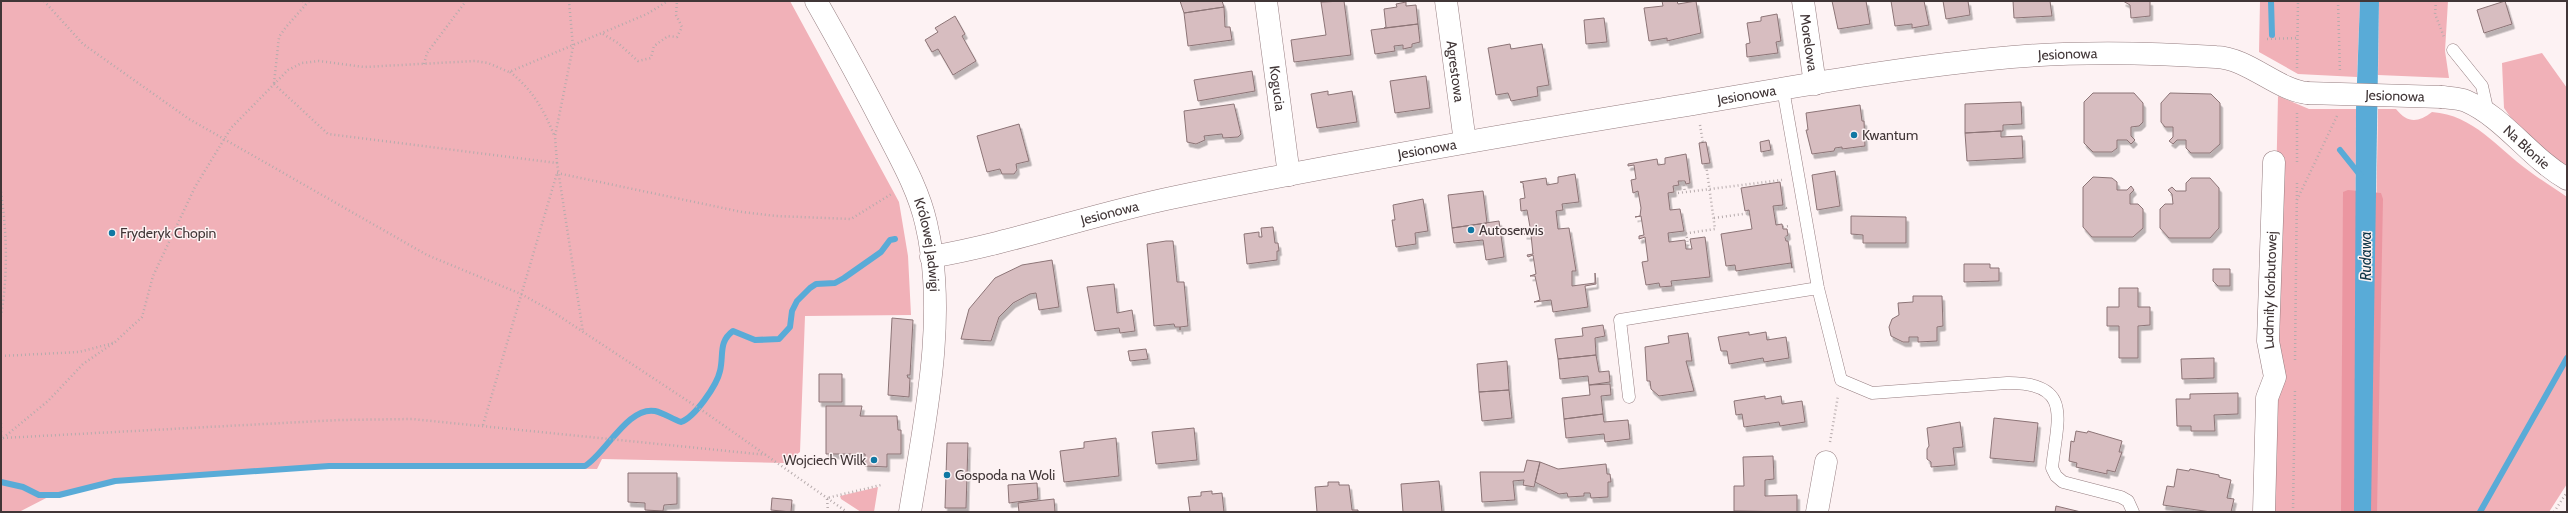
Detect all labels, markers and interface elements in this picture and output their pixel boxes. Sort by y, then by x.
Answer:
street label: Morelowa [1796,13,1822,73]
street label: Agrestowa [1442,40,1469,103]
street label: Jesionowa [2037,44,2098,64]
street label: Kogucia [1266,64,1289,112]
street label: Jesionowa [1715,81,1778,109]
street label: Jesionowa [2364,86,2425,105]
street label: Na Błonie [2500,121,2554,173]
place label: Kwantum [1862,126,1918,144]
marker: Kwantum [1849,130,1859,140]
street label: Jesionowa [1395,135,1458,163]
street label: Królowej Jadwigi [910,195,944,292]
street label: Jesionowa [1078,197,1141,229]
place label: Autoserwis [1479,221,1544,239]
place label: Fryderyk Chopin [120,224,217,242]
marker: Autoserwis [1466,225,1476,235]
marker: Fryderyk Chopin [107,228,117,238]
street label: Ludmiły Korbutowej [2259,231,2281,351]
water label: Rudawa [2357,231,2375,281]
place label: Wojciech Wilk [783,451,867,469]
marker: Wojciech Wilk [869,455,879,465]
place label: Gospoda na Woli [955,466,1055,484]
marker: Gospoda na Woli [942,470,952,480]

